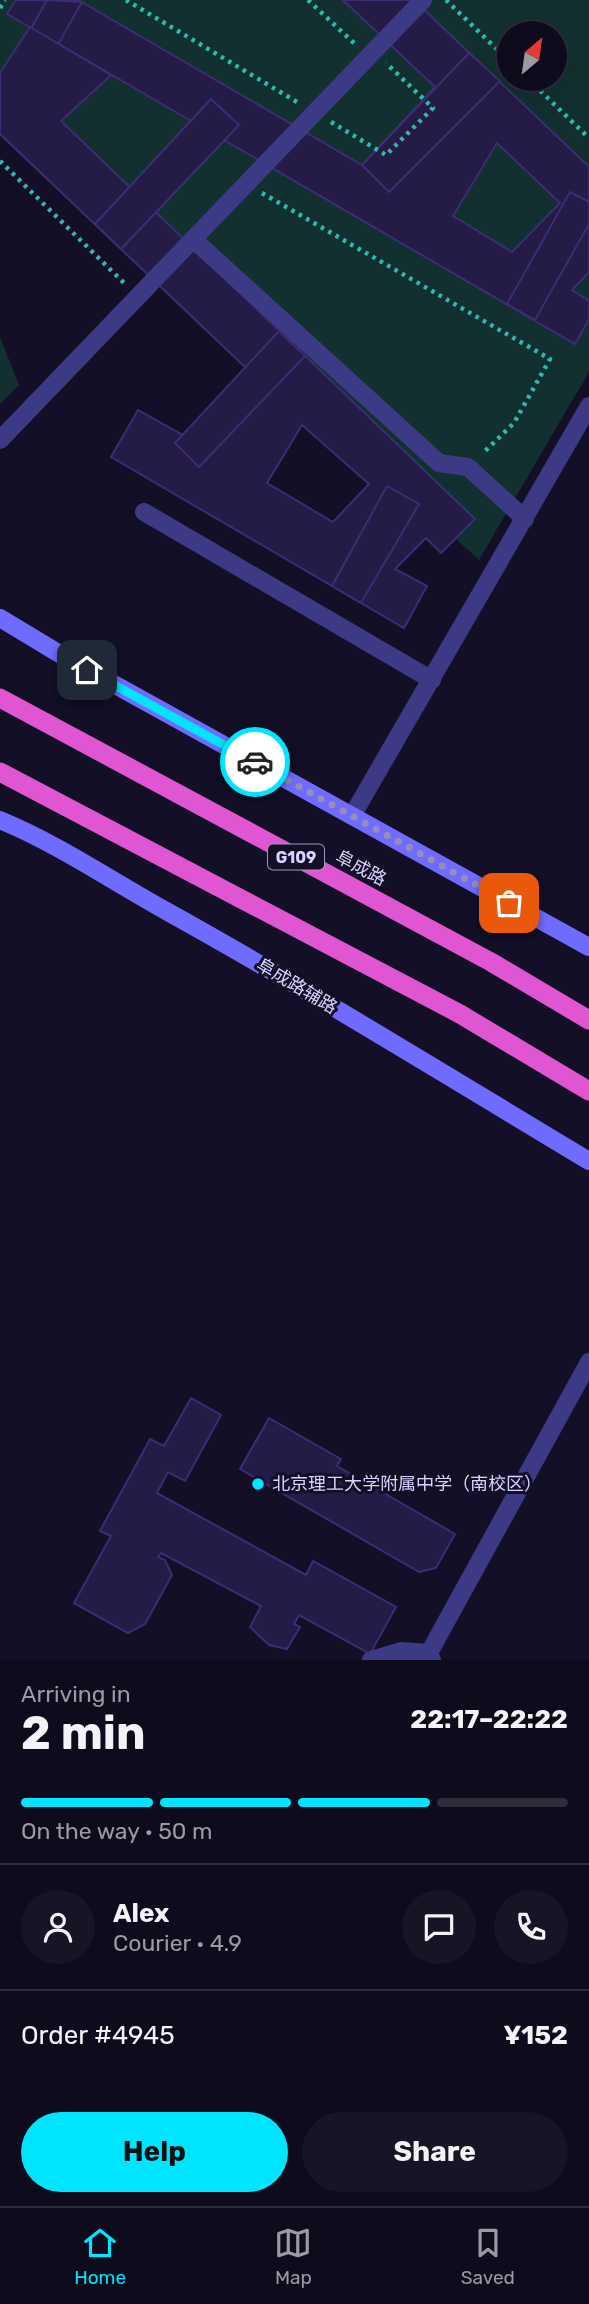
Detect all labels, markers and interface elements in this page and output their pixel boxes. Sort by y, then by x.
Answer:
north arrow [497,21,567,91]
map controls [497,21,567,91]
pin [57,640,117,700]
icon: home [68,651,106,689]
courier [220,727,290,797]
icon: car [236,743,274,781]
road number: G109 [268,844,324,870]
street label: 阜成路 [332,846,390,890]
pin [479,873,539,933]
icon: bag [490,884,528,922]
street label: 阜成路辅路 [253,953,341,1019]
place label: 北京理工大学附属中学（南校区） [272,1473,542,1495]
marker: 北京理工大学附属中学（南校区） [250,1476,266,1492]
text: Arriving in [21,1680,131,1708]
text: 22:17–22:22 [410,1704,568,1735]
text: 2 min [21,1706,146,1761]
text: On the way · 50 m [21,1817,212,1845]
button: person [21,1890,95,1964]
button: chat [402,1890,476,1964]
button: phone [494,1890,568,1964]
text: Alex [113,1898,169,1929]
text: Courier · 4.9 [113,1929,242,1957]
text: Order #4945 [21,2020,175,2051]
text: ¥152 [503,2020,568,2051]
button: Help [21,2112,288,2192]
button: Share [302,2112,568,2192]
tab: Home [74,2224,126,2289]
tab: Map [274,2224,312,2289]
tab: Saved [461,2224,515,2289]

